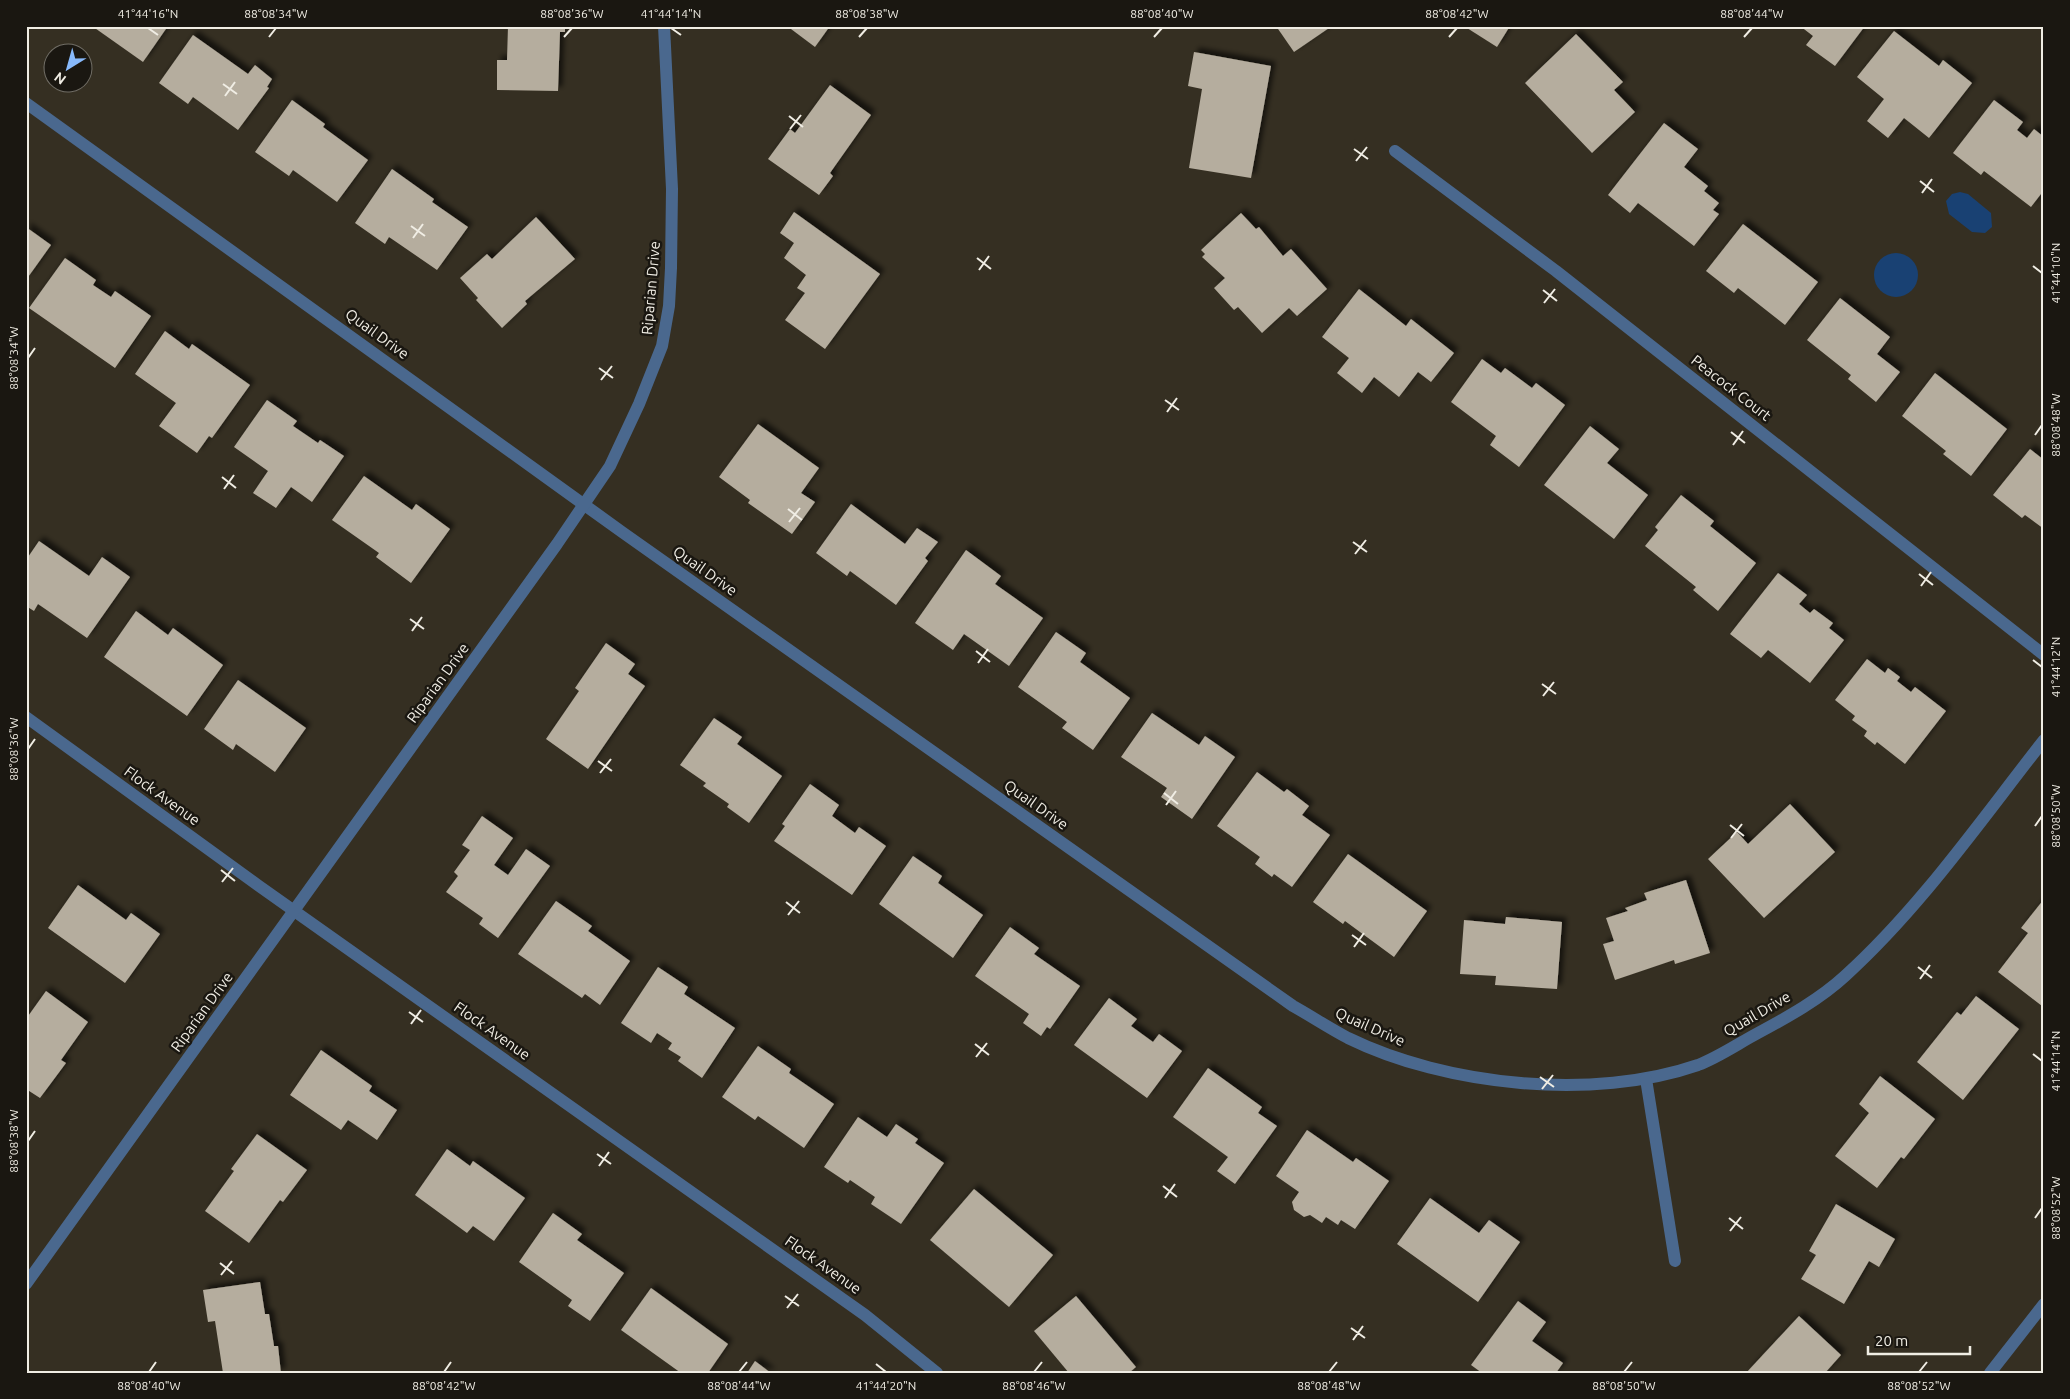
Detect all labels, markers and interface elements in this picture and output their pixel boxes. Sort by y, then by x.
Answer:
text: 41°44'16"N [118,7,178,20]
text: 88°08'34"W [244,7,308,20]
text: 88°08'36"W [540,7,604,20]
text: 41°44'14"N [641,7,701,20]
text: 88°08'38"W [835,7,899,20]
text: 88°08'40"W [1130,7,1194,20]
text: 88°08'42"W [1425,7,1489,20]
text: 88°08'44"W [1720,7,1784,20]
north arrow [42,42,92,92]
text: N [51,69,69,88]
street label: Riparian Drive [638,240,663,336]
text: 41°44'10"N [2049,243,2062,303]
street label: Quail Drive [342,305,412,362]
text: 88°08'34"W [7,326,20,390]
street label: Peacock Court [1688,351,1775,424]
text: 88°08'48"W [2049,393,2062,457]
street label: Quail Drive [670,542,741,599]
text: 41°44'12"N [2049,637,2062,697]
street label: Riparian Drive [403,640,472,726]
text: 88°08'36"W [7,717,20,781]
street label: Flock Avenue [121,763,203,829]
street label: Quail Drive [1001,776,1072,833]
text: 88°08'50"W [2049,784,2062,848]
street label: Riparian Drive [167,969,236,1055]
street label: Quail Drive [1720,988,1793,1040]
street label: Flock Avenue [451,998,534,1063]
street label: Quail Drive [1333,1004,1408,1049]
text: 41°44'14"N [2049,1031,2062,1091]
text: 88°08'38"W [7,1109,20,1173]
text: 88°08'52"W [2049,1176,2062,1240]
street label: Flock Avenue [782,1232,865,1297]
scale bar [1868,1324,1970,1356]
text: 20 m [1875,1332,1908,1349]
text: 88°08'40"W [117,1379,181,1392]
text: 88°08'42"W [412,1379,476,1392]
text: 88°08'44"W [707,1379,771,1392]
text: 41°44'20"N [856,1379,916,1392]
text: 88°08'46"W [1002,1379,1066,1392]
text: 88°08'48"W [1297,1379,1361,1392]
text: 88°08'50"W [1592,1379,1656,1392]
text: 88°08'52"W [1887,1379,1951,1392]

